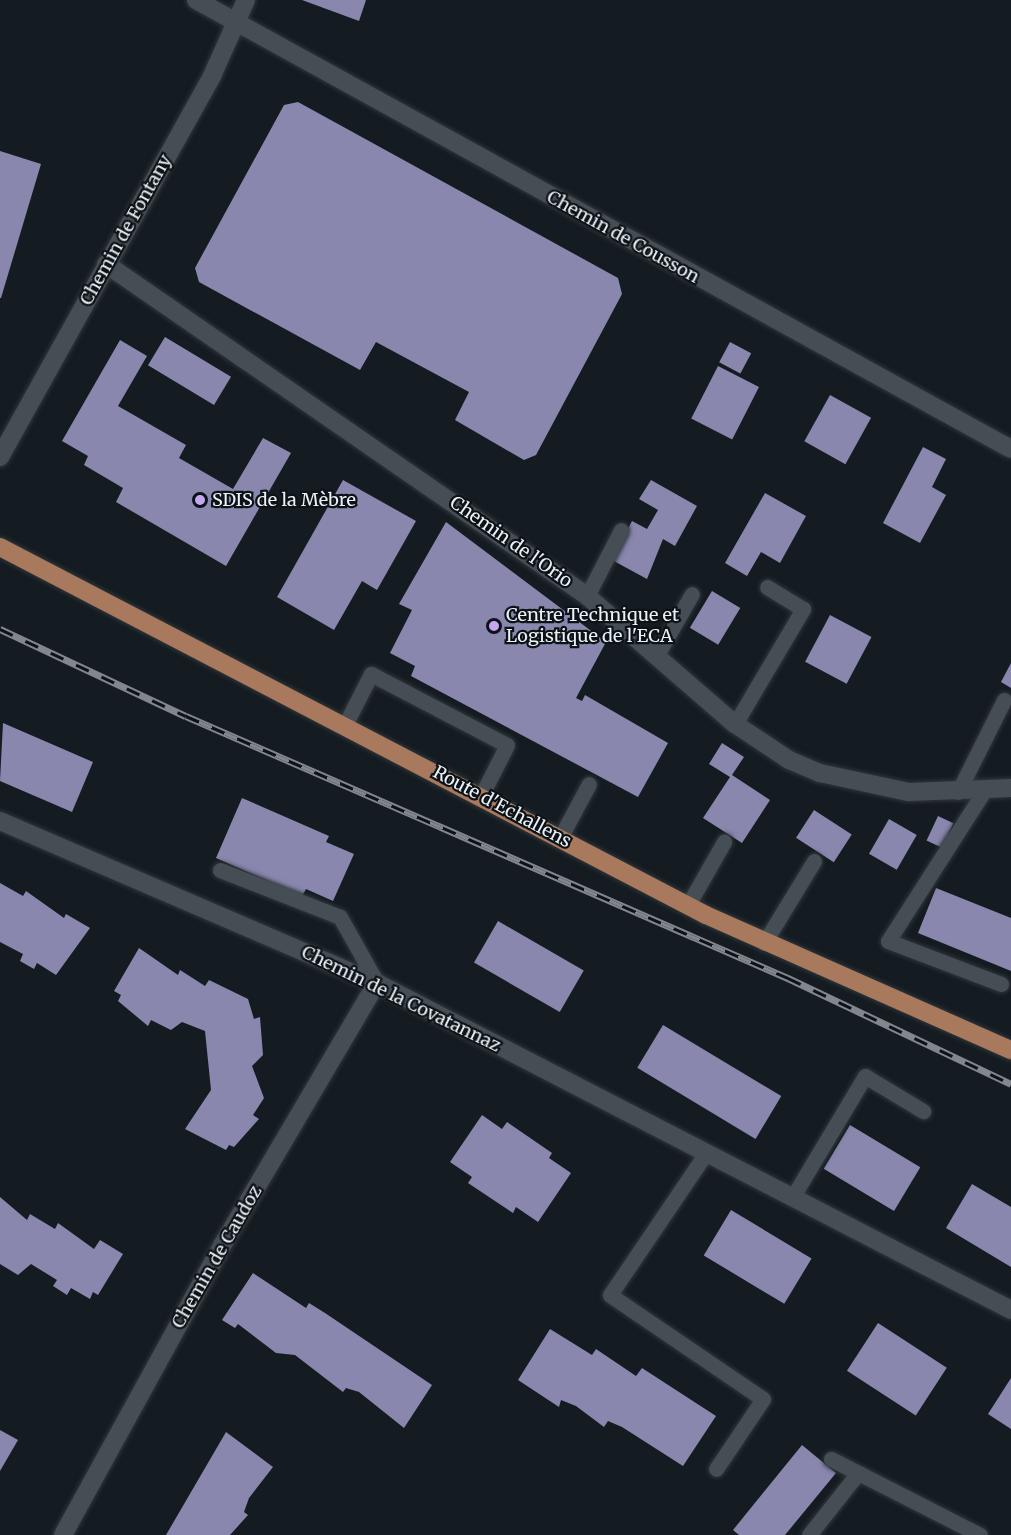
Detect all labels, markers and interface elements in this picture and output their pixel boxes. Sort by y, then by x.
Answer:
street label: Chemin de Fontany [76,151,176,309]
street label: Chemin de Cousson [543,186,703,288]
place label: SDIS de la Mèbre [212,489,356,511]
street label: Chemin de l'Orio [446,492,576,592]
marker: SDIS de la Mèbre [193,493,207,507]
place label: Centre Technique et Logistique de l'ECA [506,605,679,648]
marker: Centre Technique et Logistique de l'ECA [487,619,501,633]
street label: Route d'Echallens [429,761,575,853]
street label: Chemin de la Covatannaz [298,941,504,1057]
street label: Chemin de Caudoz [167,1182,267,1332]

